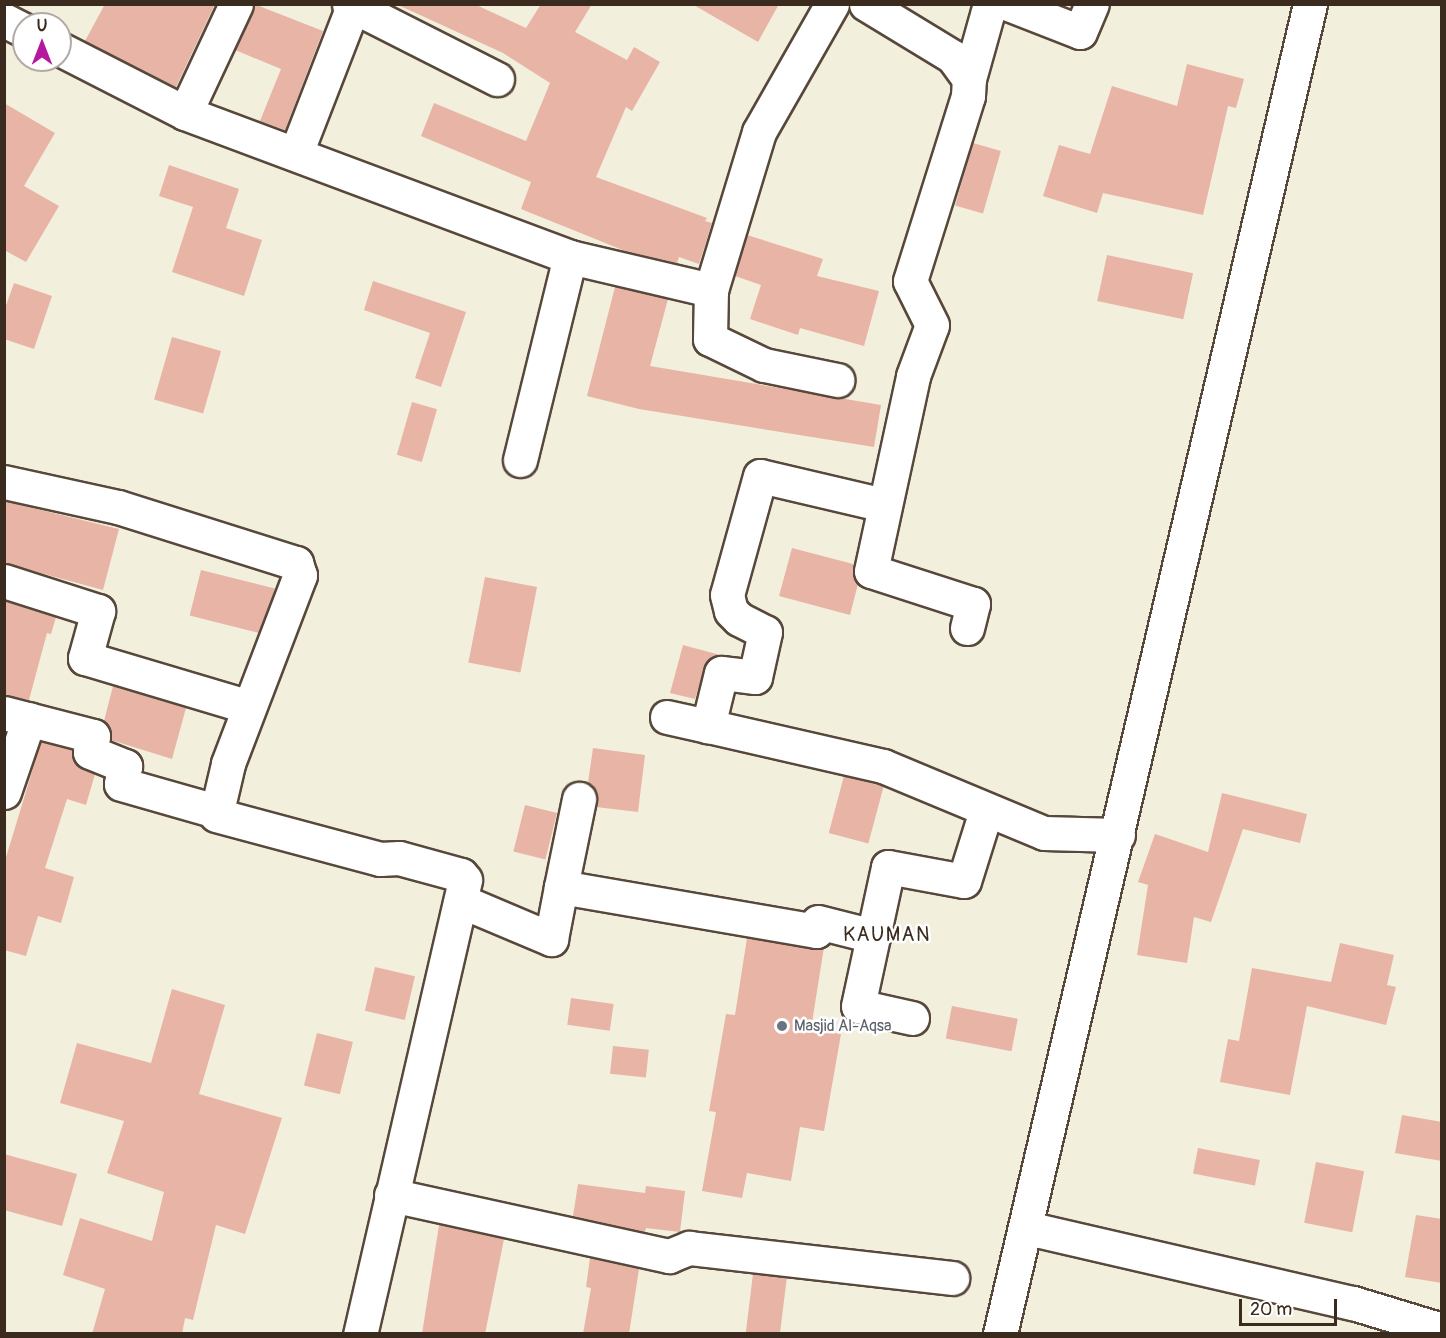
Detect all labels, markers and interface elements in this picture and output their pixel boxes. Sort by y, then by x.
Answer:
north arrow [12,12,72,72]
text: U [37,16,47,36]
district label: KAUMAN [843,922,931,946]
place label: Masjid Al-Aqsa [794,1016,891,1036]
marker: Masjid Al-Aqsa [775,1019,789,1033]
scale bar [1242,1287,1340,1325]
text: 20 m [1250,1298,1292,1321]

